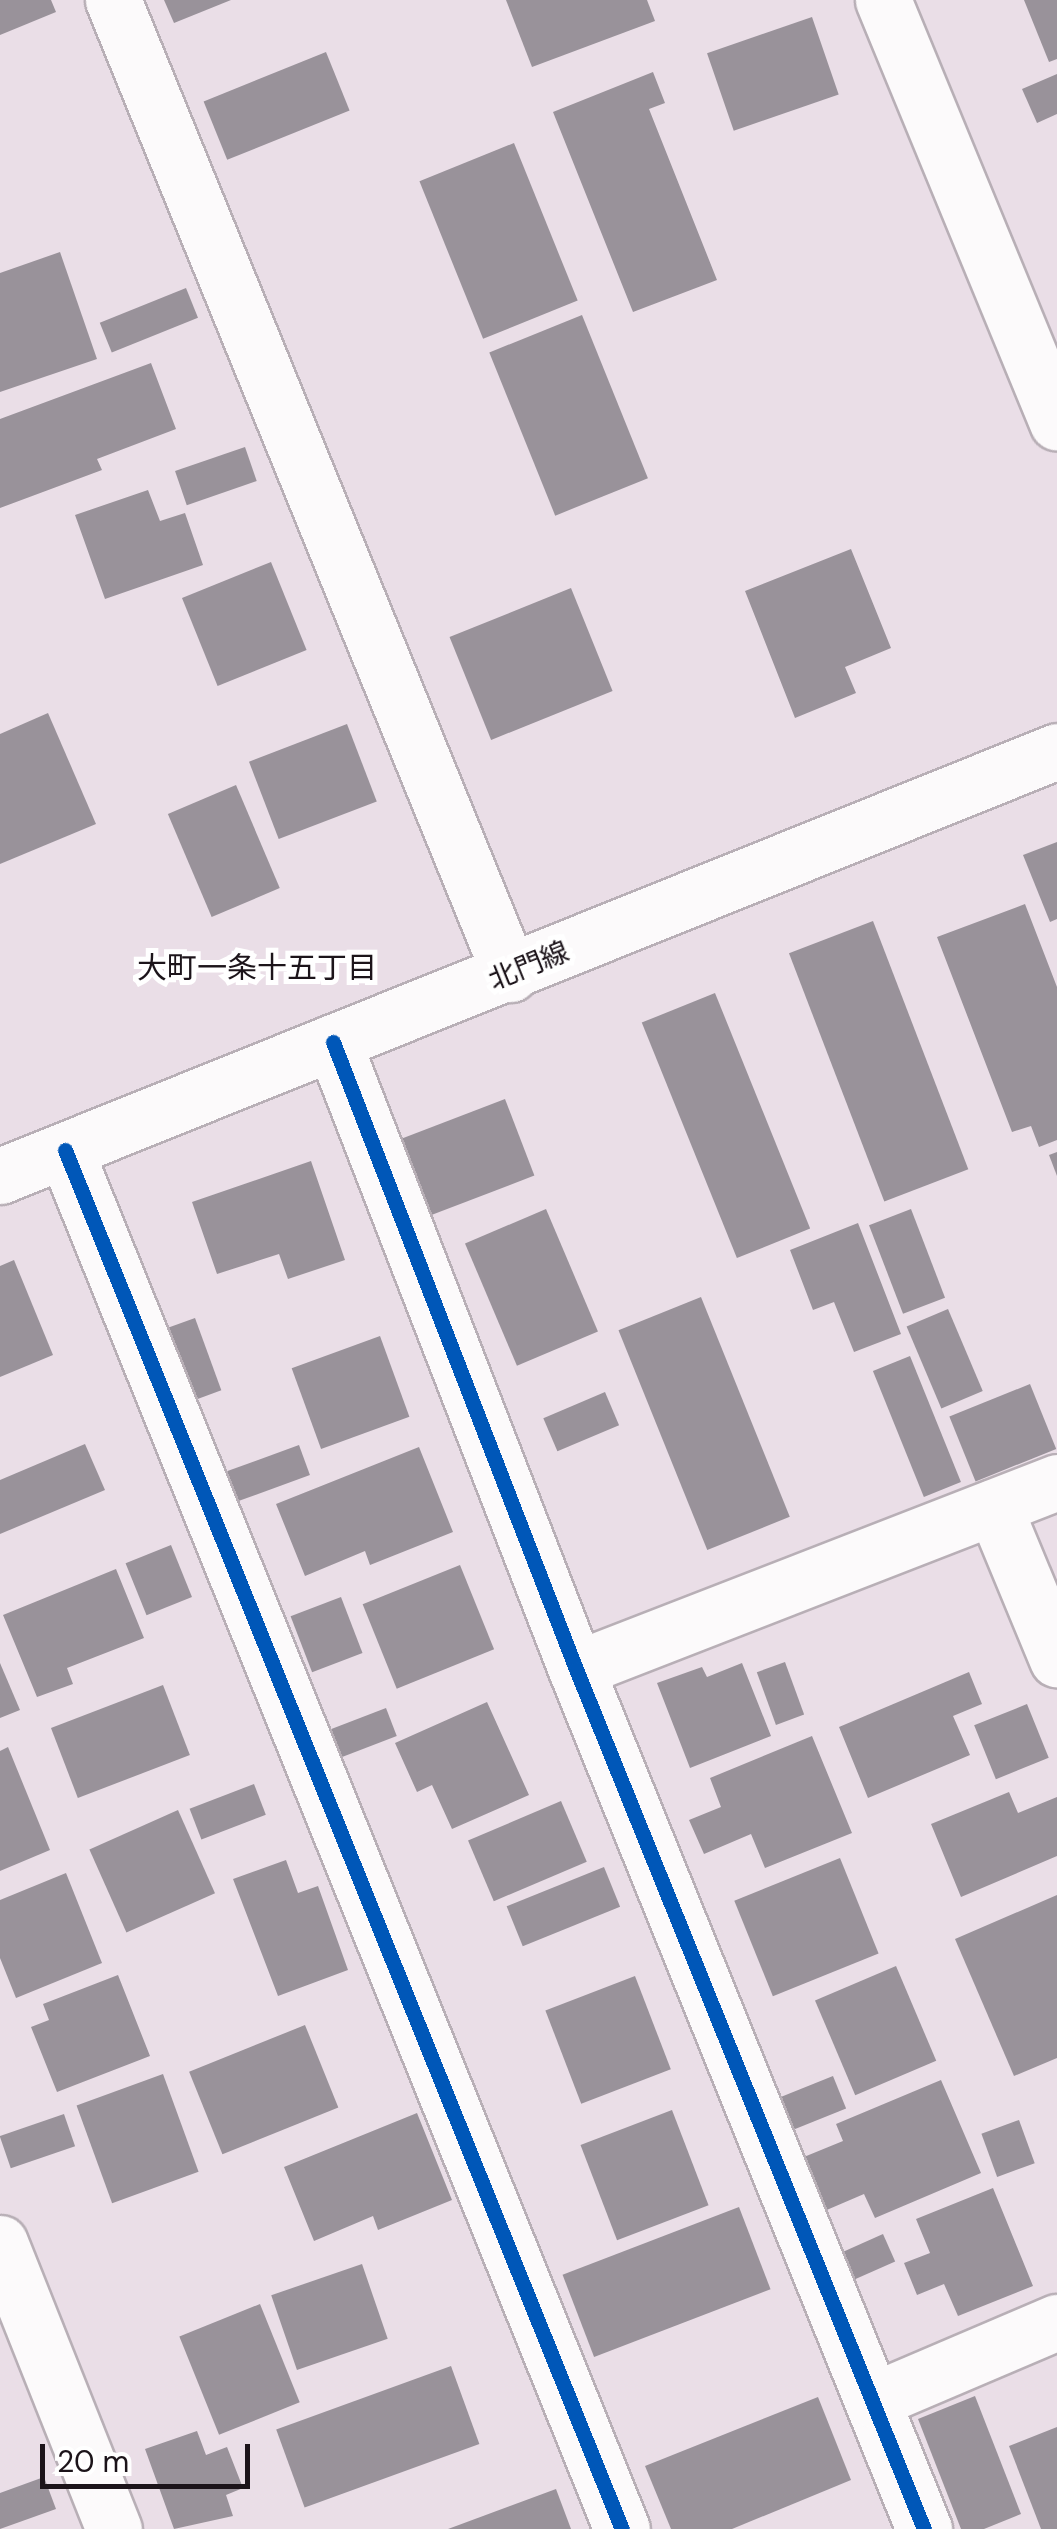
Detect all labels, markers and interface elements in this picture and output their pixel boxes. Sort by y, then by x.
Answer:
street label: 北門線 [484,935,574,997]
district label: 大町一条十五丁目 [137,950,377,986]
scale bar [45,2424,255,2486]
text: 20 m [57,2442,129,2481]

